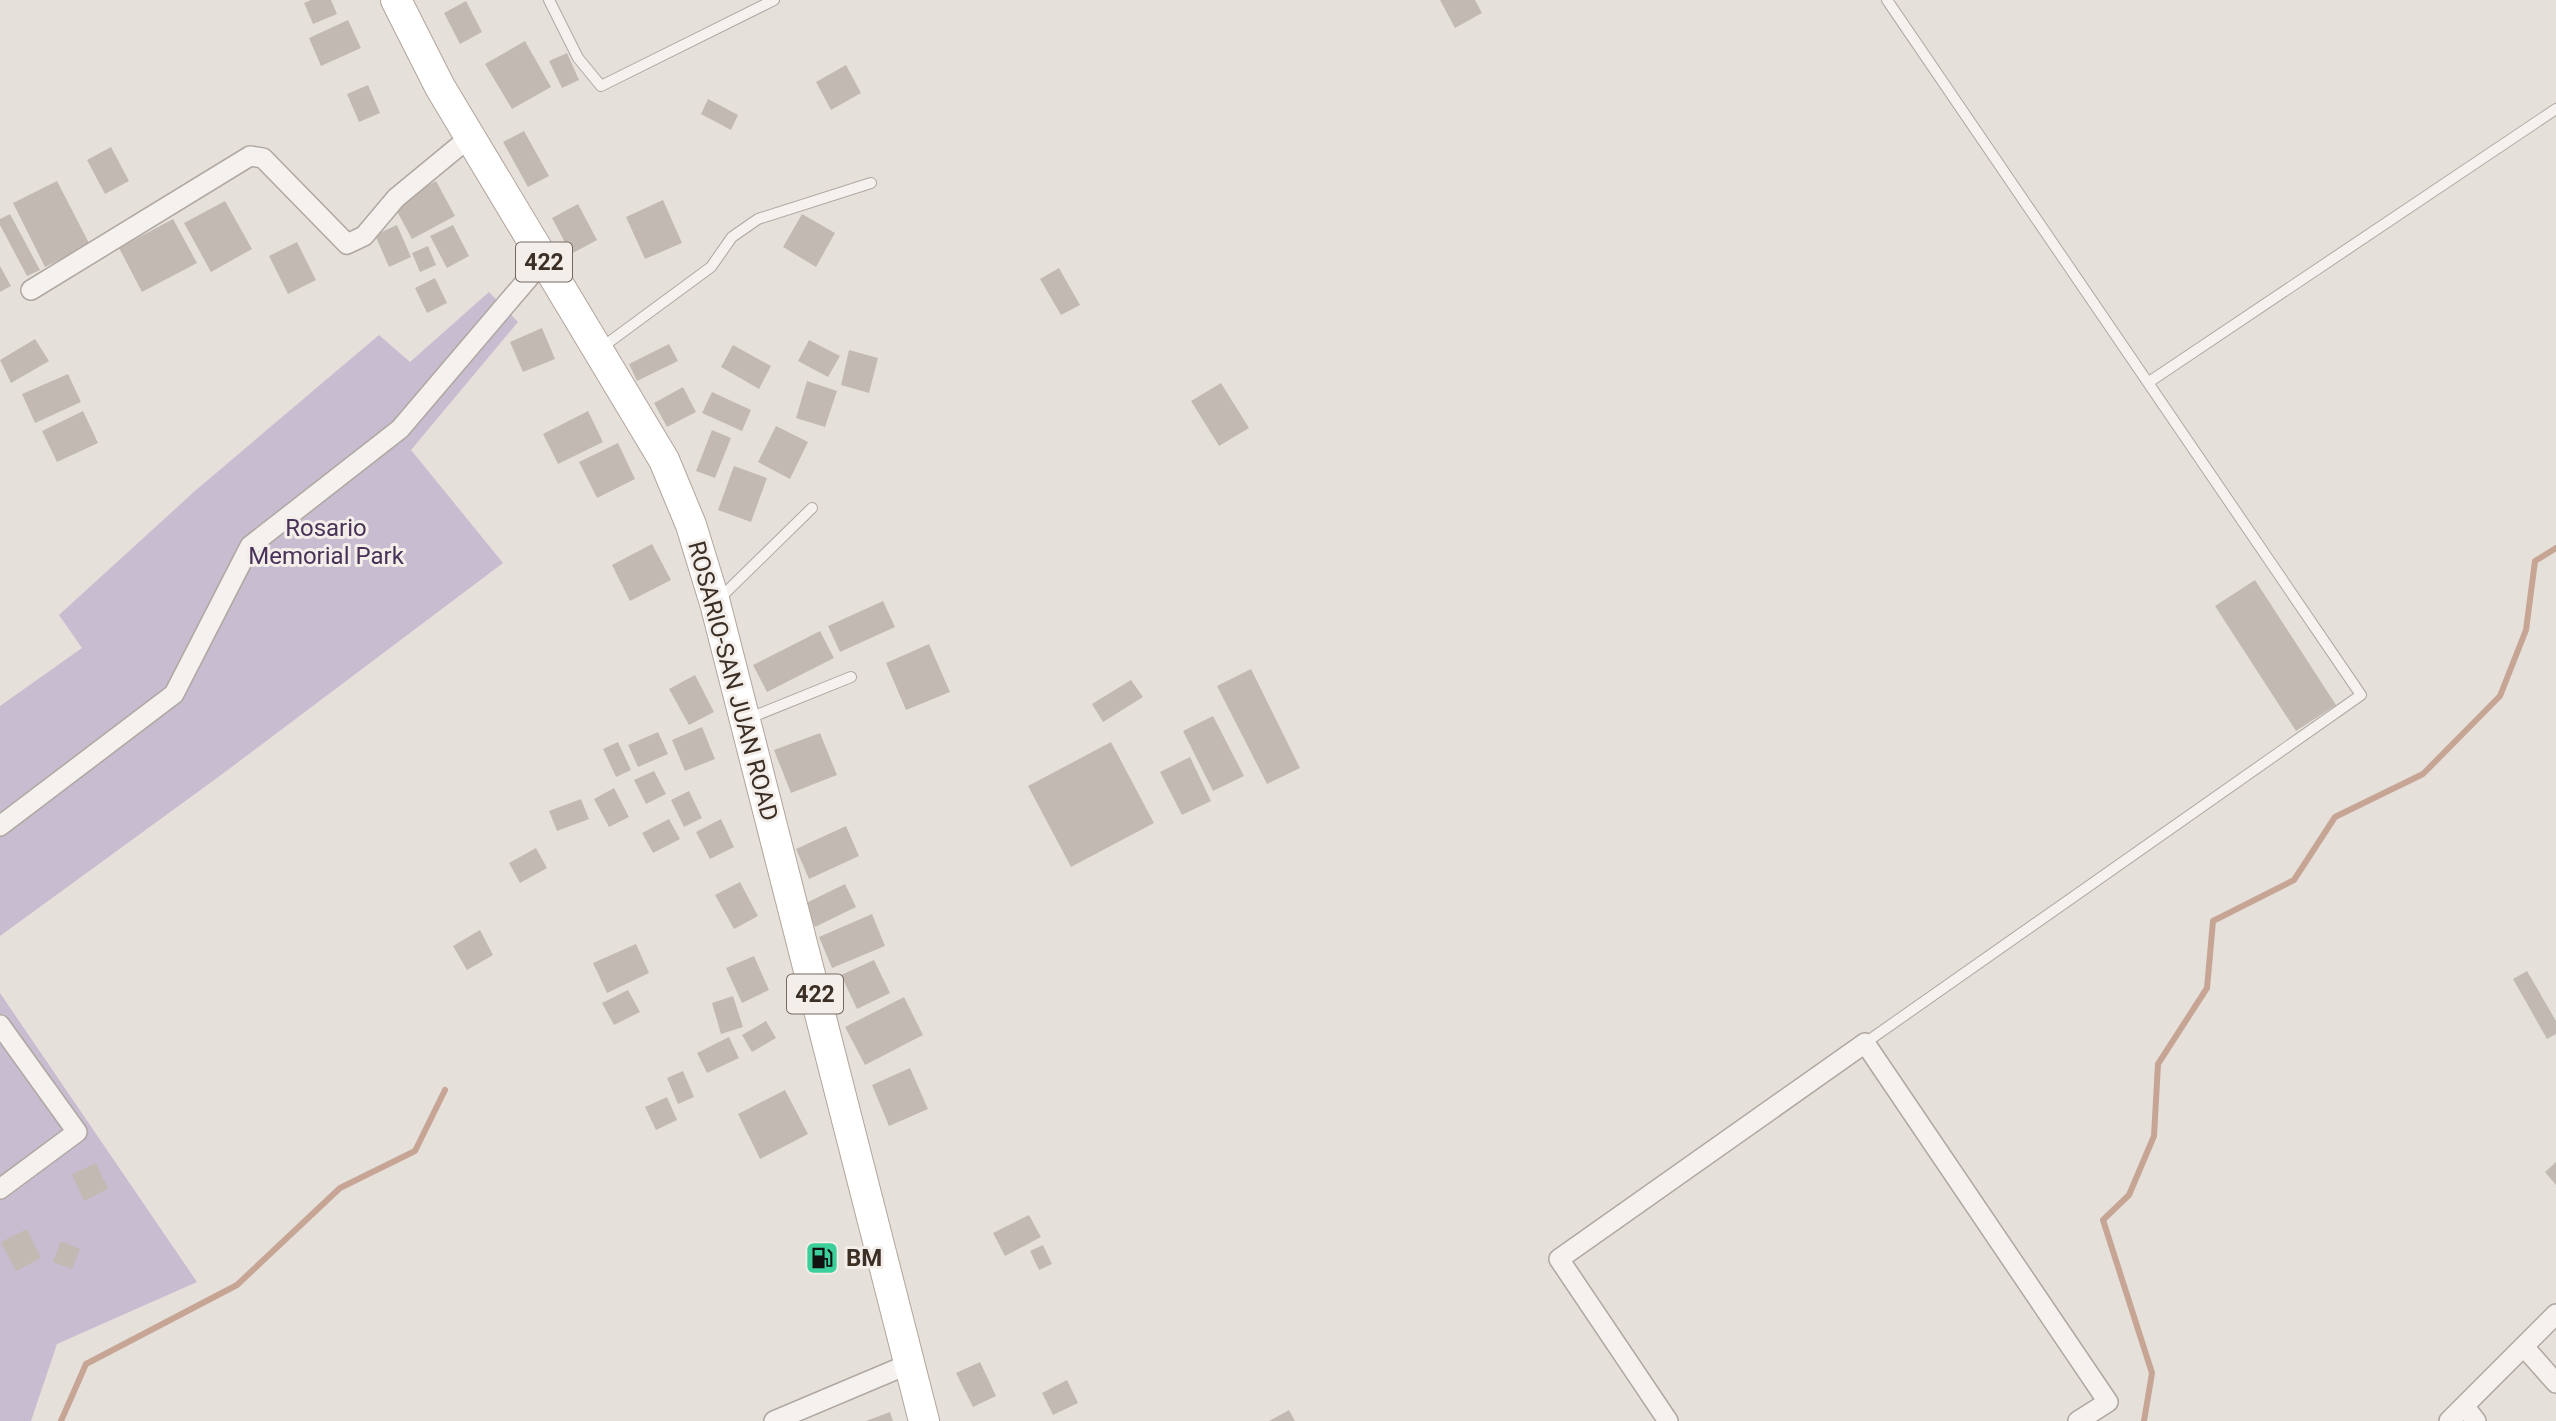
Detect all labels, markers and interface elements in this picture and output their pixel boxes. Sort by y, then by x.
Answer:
road number: 422 [516,243,572,282]
park label: Rosario Memorial Park [248,514,405,570]
street label: ROSARIO-SAN JUAN ROAD [682,538,784,824]
road number: 422 [787,974,843,1014]
fuel station icon: BM [803,1239,841,1277]
place label: BM [846,1244,882,1272]

